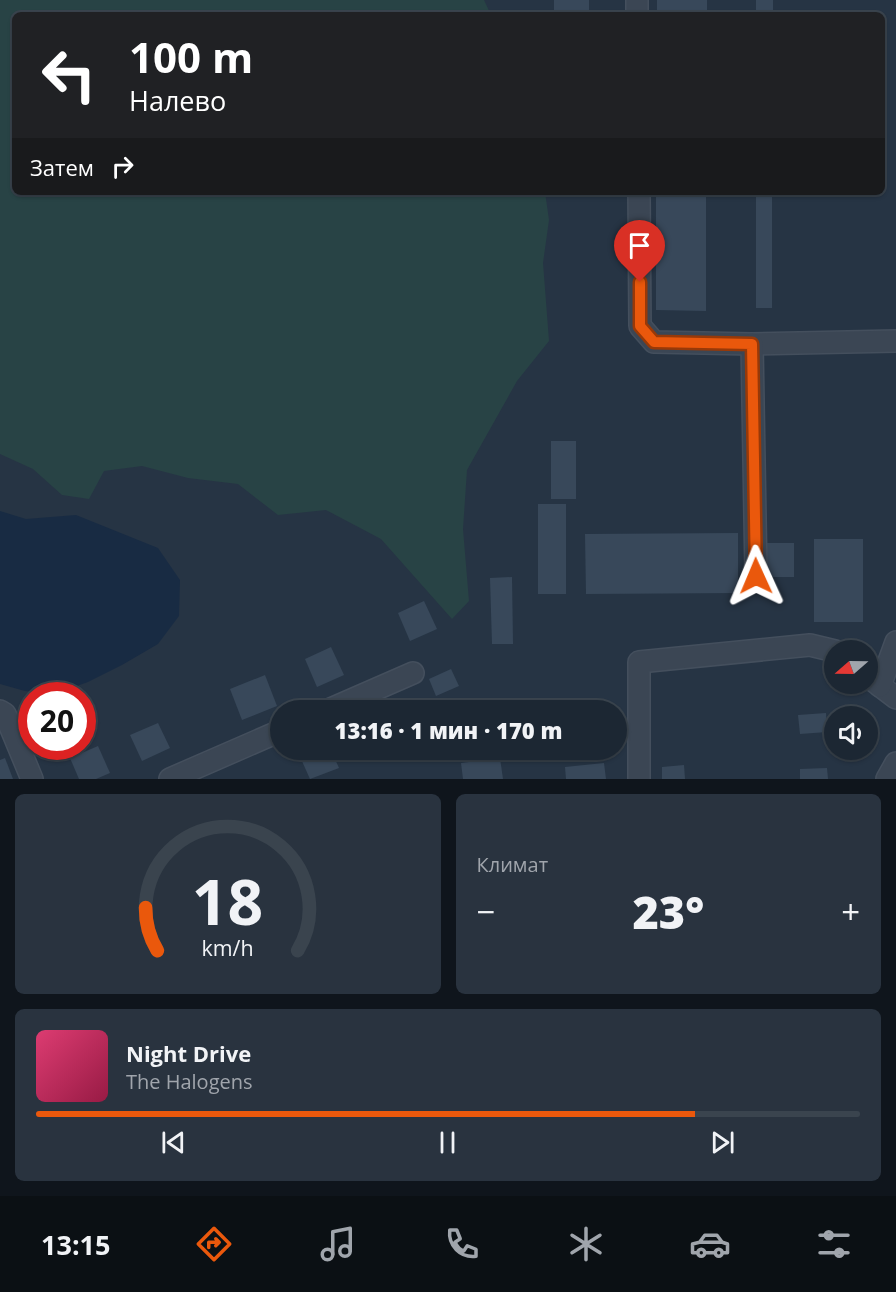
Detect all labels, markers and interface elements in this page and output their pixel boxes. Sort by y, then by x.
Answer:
text: 100 m [129,28,253,85]
icon: left [30,36,108,114]
text: Налево [129,82,226,119]
icon: right [106,150,139,183]
text: Затем [30,152,94,182]
pin [614,220,665,282]
icon: arrive [623,229,656,262]
position arrow [724,544,788,608]
north arrow [824,640,878,694]
map controls [824,640,878,760]
speed limit sign: 20 [18,682,96,760]
button: sound [824,706,878,760]
text: 13:16 · 1 мин · 170 m [335,715,562,745]
text: Климат [477,851,548,878]
text: 18 [192,858,263,943]
text: 23° [632,881,704,942]
text: − [477,889,495,934]
text: + [841,889,860,934]
text: km/h [202,933,254,962]
text: Night Drive [126,1038,251,1068]
text: The Halogens [126,1068,253,1095]
icon: previous [157,1126,190,1159]
icon: pause [431,1126,464,1159]
icon: next [706,1126,739,1159]
icon: directions [193,1223,235,1265]
icon: music [317,1223,359,1265]
icon: phone [441,1223,483,1265]
icon: climate [565,1223,607,1265]
icon: car [689,1223,731,1265]
icon: filters [813,1223,855,1265]
text: 13:15 [41,1226,110,1263]

